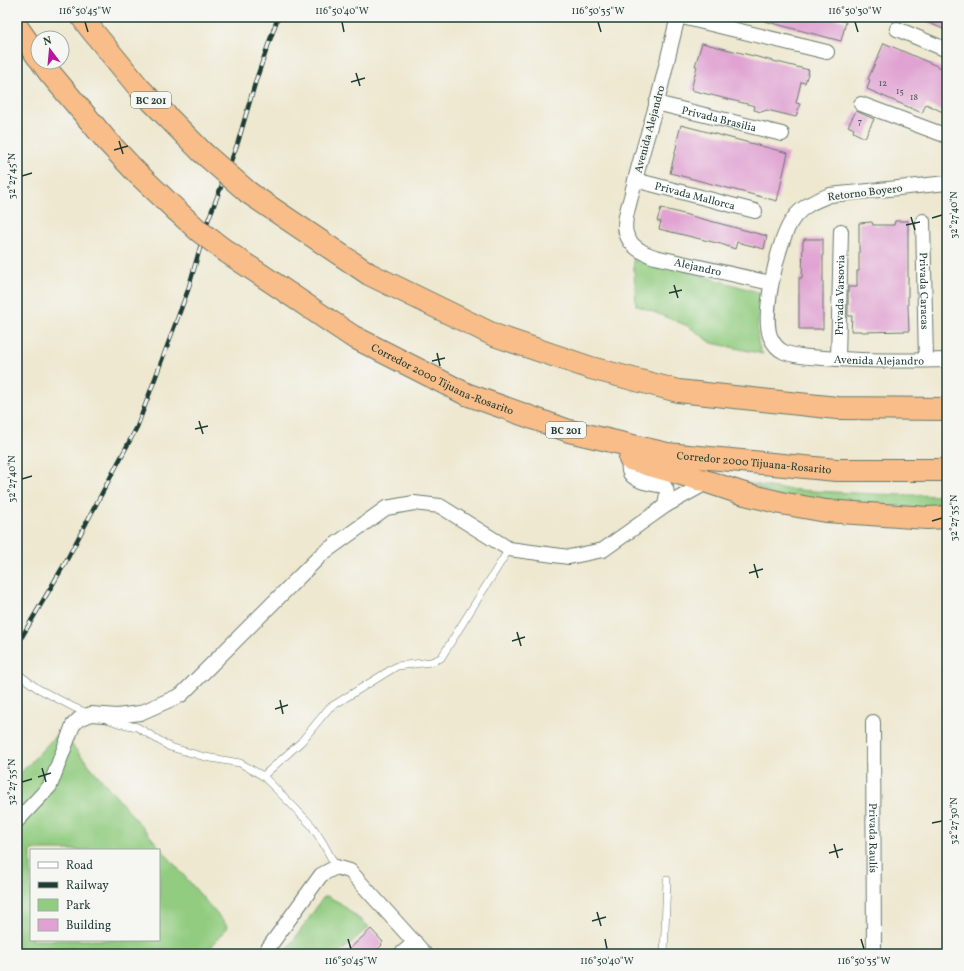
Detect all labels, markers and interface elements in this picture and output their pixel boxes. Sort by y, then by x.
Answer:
text: 116°50'45"W [59,4,111,18]
text: 116°50'40"W [315,4,369,18]
text: 116°50'35"W [572,4,624,18]
text: 116°50'30"W [828,4,882,18]
north arrow [30,30,70,70]
text: N [42,34,54,50]
house number: 12 [879,77,887,90]
street label: Avenida Alejandro [632,84,669,175]
house number: 15 [896,85,904,98]
house number: 18 [910,91,918,104]
road number: BC 201 [131,92,171,108]
street label: Privada Brasilia [680,104,758,137]
house number: 7 [858,115,862,128]
text: 32°27'45"N [5,152,19,199]
street label: Privada Mallorca [653,179,737,215]
street label: Retorno Boyero [827,181,904,206]
text: 32°27'40"N [947,191,961,239]
street label: Privada Caracas [915,252,931,330]
street label: Privada Varsovia [833,254,849,336]
street label: Alejandro [672,255,723,281]
street label: Corredor 2000 Tijuana-Rosarito [368,341,515,420]
street label: Avenida Alejandro [833,353,924,370]
road number: BC 201 [546,422,586,438]
street label: Corredor 2000 Tijuana-Rosarito [676,449,832,479]
text: 32°27'40"N [5,455,19,503]
text: 32°27'35"N [947,494,961,541]
text: 32°27'35"N [5,758,19,805]
text: 32°27'30"N [947,797,961,845]
street label: Privada Raulís [864,803,880,873]
legend [30,849,160,941]
text: Road [66,858,93,874]
text: Railway [66,878,109,894]
text: Park [66,898,91,914]
text: Building [66,918,111,934]
text: 116°50'45"W [325,954,377,968]
text: 116°50'40"W [580,954,634,968]
text: 116°50'35"W [838,954,890,968]

